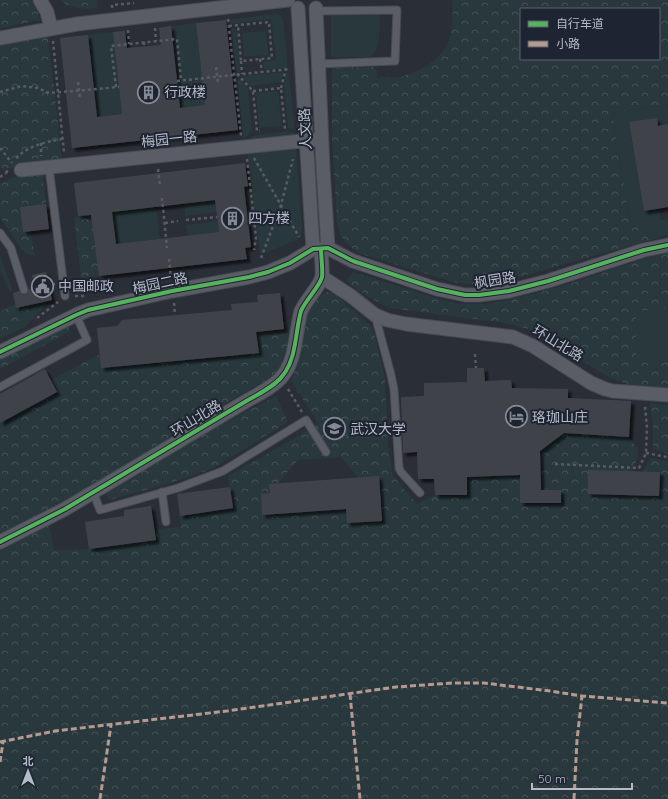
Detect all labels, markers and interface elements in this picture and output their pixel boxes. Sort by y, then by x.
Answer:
legend [520,8,660,60]
text: 自行车道 [556,16,604,31]
text: 小路 [556,36,580,51]
building icon: 行政楼 [136,79,162,105]
place label: 行政楼 [164,83,206,101]
street label: 人文路 [295,108,315,150]
street label: 梅园一路 [140,127,198,151]
building icon: 四方楼 [220,205,246,231]
place label: 四方楼 [248,209,290,227]
street label: 梅园二路 [131,268,189,298]
street label: 枫园路 [473,268,517,292]
public building icon: 中国邮政 [30,273,56,299]
place label: 中国邮政 [58,277,114,295]
street label: 环山北路 [529,321,587,365]
street label: 环山北路 [167,396,225,440]
hotel icon: 珞珈山庄 [503,404,529,430]
place label: 珞珈山庄 [532,408,588,426]
school or university icon: 武汉大学 [321,416,347,442]
place label: 武汉大学 [350,420,406,438]
north arrow [8,751,48,791]
text: 北 [23,754,34,768]
scale bar [532,765,632,791]
text: 50 m [538,771,566,786]

